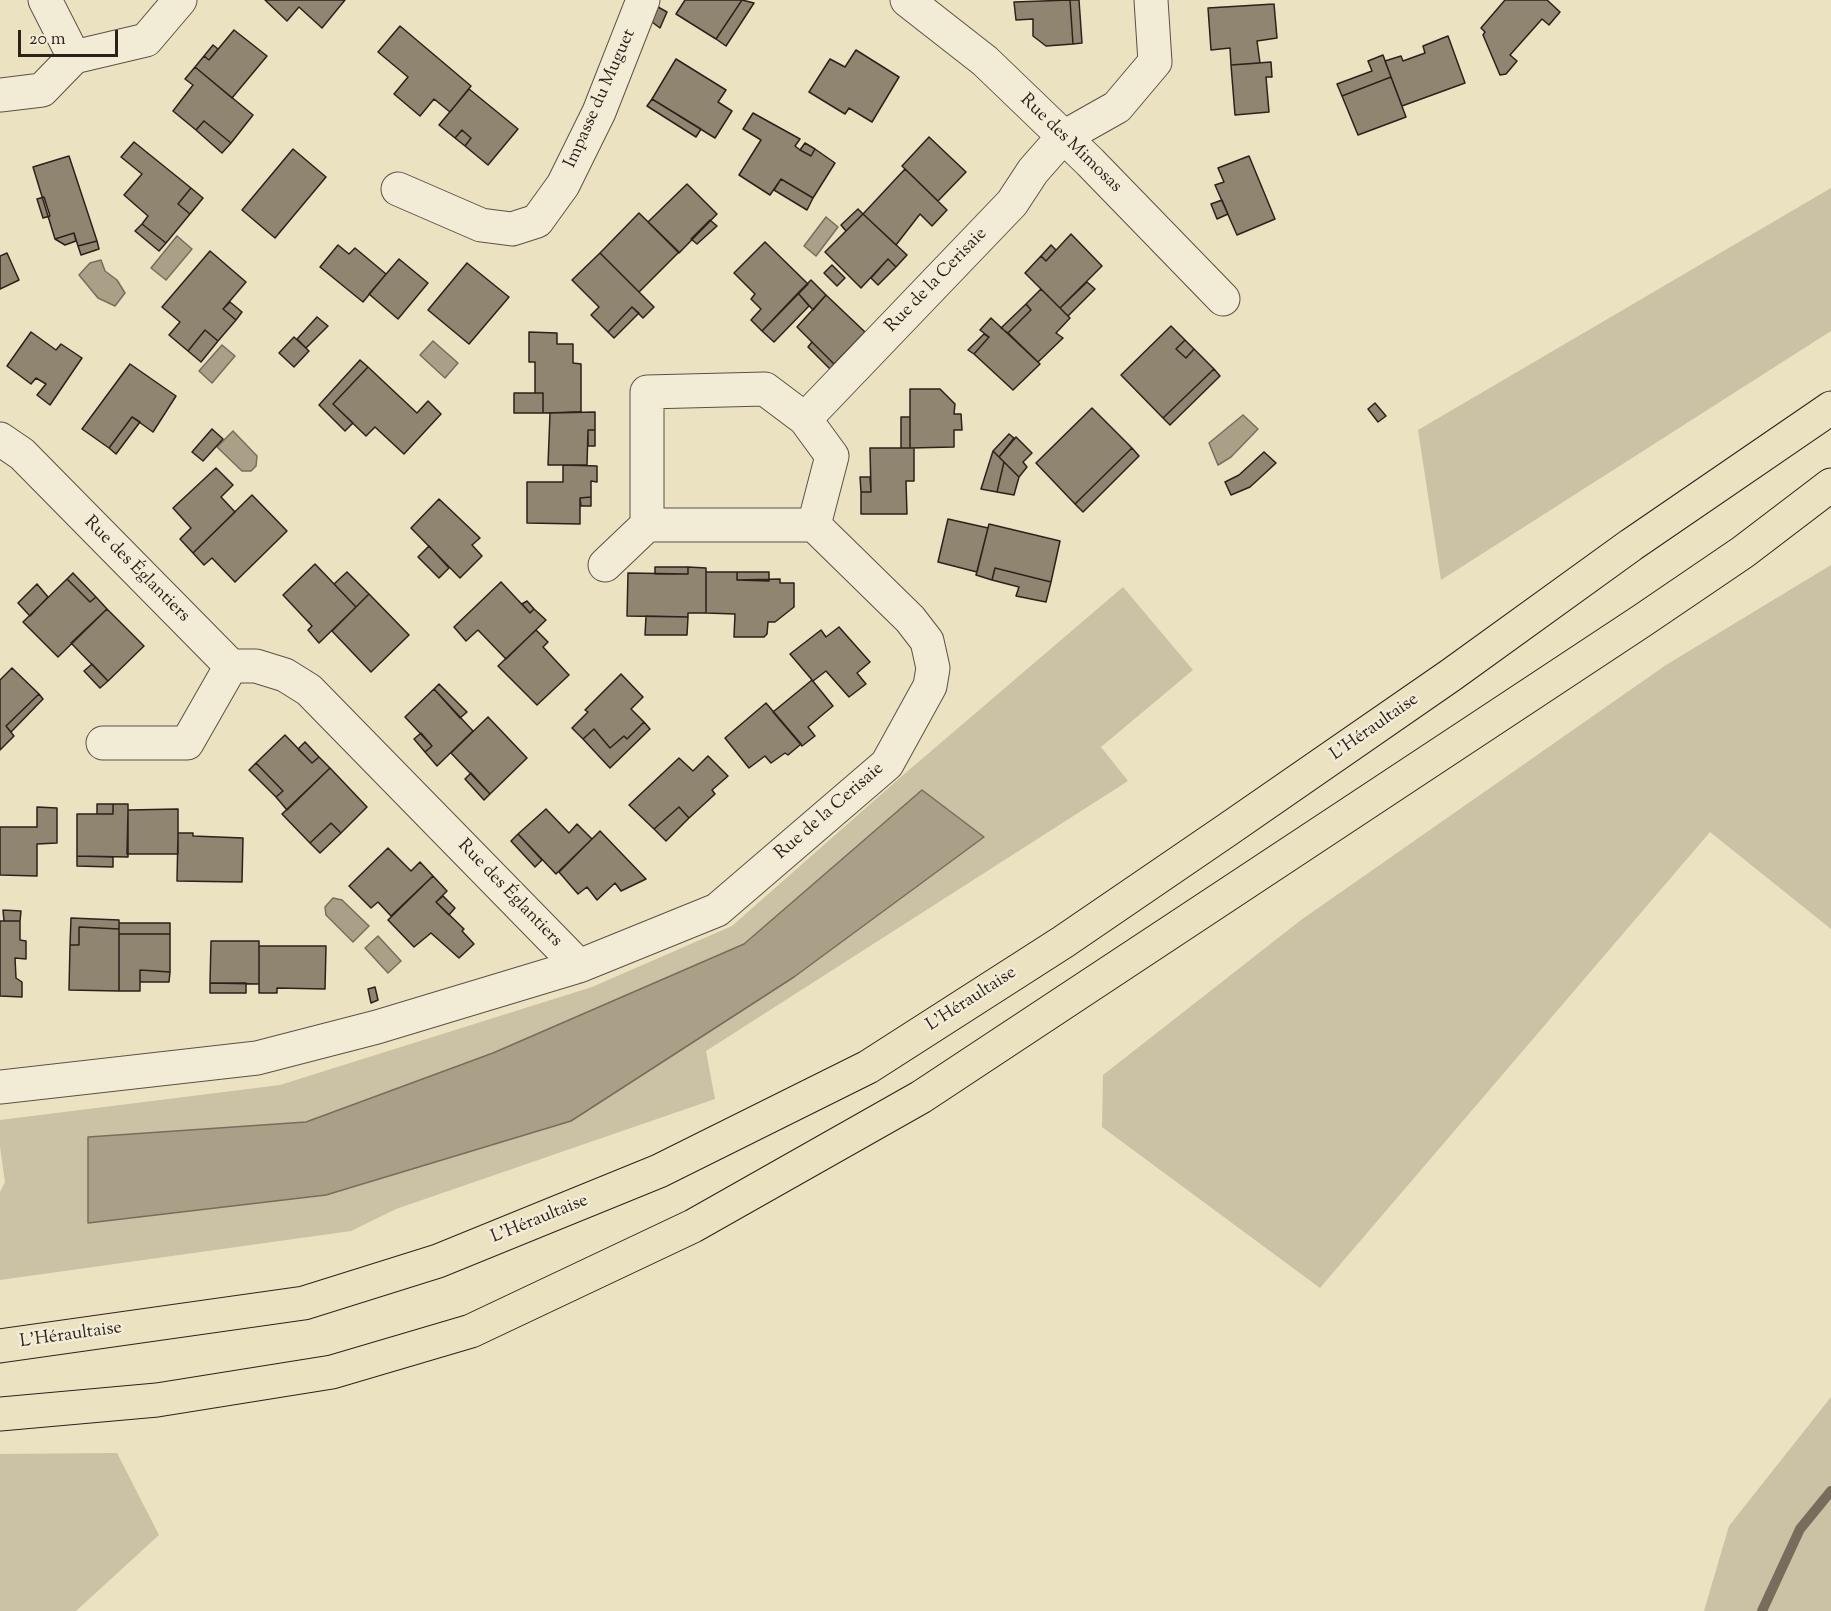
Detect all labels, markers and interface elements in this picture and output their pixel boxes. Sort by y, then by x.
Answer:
scale bar [21,18,122,56]
street label: Impasse du Muguet [561,26,641,172]
text: 20 m [29,27,66,53]
street label: Rue des Mimosas [1015,90,1125,198]
street label: Rue de la Cerisaie [882,224,992,338]
street label: Rue des Églantiers [78,512,194,628]
street label: L'Héraultaise [1327,690,1423,766]
street label: Rue de la Cerisaie [771,759,889,865]
street label: Rue des Églantiers [452,836,566,952]
street label: L'Héraultaise [923,963,1021,1037]
street label: L'Héraultaise [488,1191,592,1249]
street label: L'Héraultaise [19,1318,123,1354]

